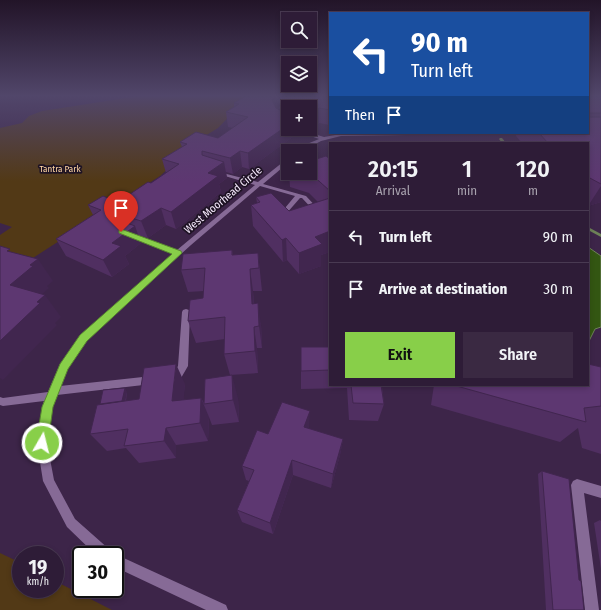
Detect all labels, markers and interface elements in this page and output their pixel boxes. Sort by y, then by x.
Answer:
map controls [281,12,317,180]
button: search [281,12,317,48]
text: 90 m [411,26,468,59]
icon: left [345,28,397,80]
button: layers [281,56,317,92]
text: Turn left [411,60,473,82]
button: + [281,100,317,136]
icon: arrive [383,104,405,126]
text: Then [345,106,375,124]
button: − [281,144,317,180]
text: 20:15 [368,155,418,183]
text: 1 [462,155,472,183]
text: 120 [516,155,550,183]
park label: Tantra Park [39,164,81,174]
street label: West Moorhead Circle [181,164,265,236]
text: Arrival [376,183,410,198]
text: min [457,183,477,198]
text: m [528,183,538,198]
pin [104,191,138,232]
icon: arrive [110,197,132,219]
icon: left [345,226,367,248]
text: Turn left [379,228,432,246]
text: 90 m [543,228,573,246]
icon: arrive [345,278,367,300]
text: Arrive at destination [379,280,507,298]
text: 30 m [543,280,573,298]
button: Exit [345,332,455,378]
button: Share [463,332,573,378]
position arrow [21,422,63,464]
speed limit sign: 30 [72,546,124,598]
text: 19 [29,555,47,579]
text: km/h [27,576,49,588]

